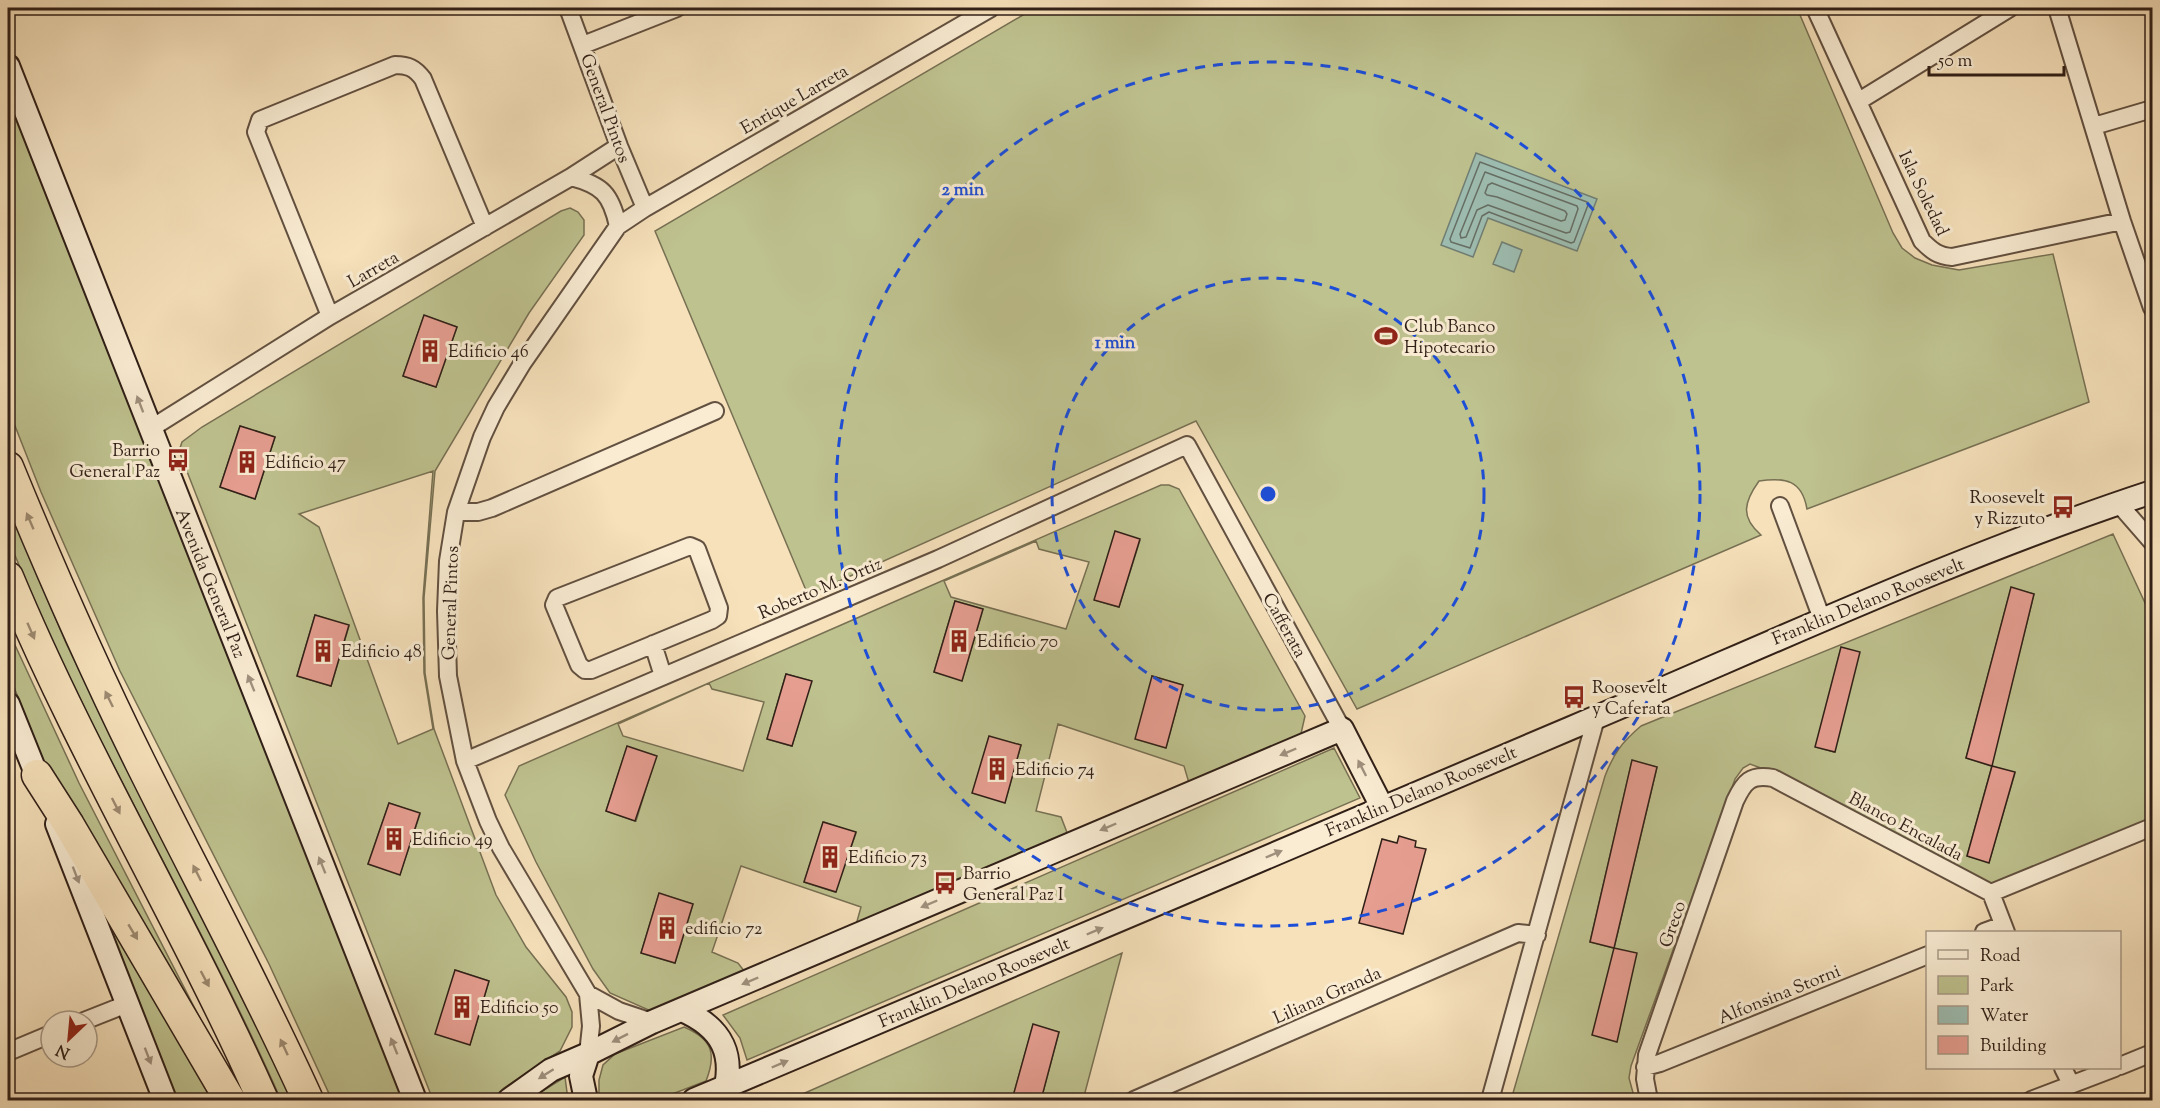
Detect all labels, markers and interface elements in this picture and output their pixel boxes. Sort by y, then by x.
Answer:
scale bar [1929,39,2064,77]
text: 50 m [1937,49,1973,75]
street label: General Pintos [572,50,636,167]
street label: Enrique Larreta [736,59,854,142]
street label: Isla Soledad [1890,147,1954,241]
text: 2 min [942,178,985,204]
street label: Larreta [344,246,404,296]
place label: Club Banco Hipotecario [1404,315,1496,362]
sports icon: Club Banco Hipotecario [1373,323,1399,349]
text: 1 min [1095,331,1136,357]
building icon: Edificio 46 [417,338,443,364]
place label: Edificio 46 [448,340,529,366]
one-way arrow [135,395,145,413]
place label: Barrio General Paz [69,439,160,486]
bus stop icon: Barrio General Paz [165,447,191,473]
building icon: Edificio 47 [234,449,260,475]
place label: Edificio 47 [265,451,346,477]
centre of rings [1258,484,1278,504]
place label: Roosevelt y Rizzuto [1970,486,2045,533]
bus stop icon: Roosevelt y Rizzuto [2050,494,2076,520]
street label: Avenida General Paz [167,505,251,663]
one-way arrow [25,511,35,529]
street label: General Pintos [437,545,467,661]
street label: Roberto M. Ortiz [755,552,887,628]
street label: Franklin Delano Roosevelt [1769,552,1969,653]
street label: Cafferata [1255,589,1312,663]
one-way arrow [27,622,36,639]
building icon: Edificio 70 [946,628,972,654]
place label: Edificio 70 [977,630,1058,656]
building icon: Edificio 48 [310,638,336,664]
place label: Edificio 48 [341,640,422,666]
one-way arrow [245,674,255,692]
place label: Roosevelt y Caferata [1592,676,1671,723]
bus stop icon: Roosevelt y Caferata [1561,684,1587,710]
one-way arrow [105,690,114,707]
street label: Franklin Delano Roosevelt [1322,741,1521,845]
one-way arrow [1278,747,1296,757]
building icon: Edificio 74 [984,756,1010,782]
place label: Edificio 74 [1015,758,1095,784]
one-way arrow [1357,759,1367,776]
street label: Blanco Encalada [1843,787,1967,869]
one-way arrow [111,798,120,815]
one-way arrow [1098,822,1116,832]
building icon: Edificio 49 [381,826,407,852]
place label: Edificio 49 [412,828,493,854]
building icon: Edificio 73 [817,844,843,870]
place label: Edificio 73 [848,846,927,872]
one-way arrow [1265,849,1283,858]
one-way arrow [317,855,327,873]
place label: Barrio General Paz I [963,862,1064,909]
one-way arrow [192,864,202,881]
one-way arrow [72,866,82,884]
bus stop icon: Barrio General Paz I [932,870,958,896]
street label: Greco [1654,898,1694,952]
one-way arrow [919,899,937,909]
building icon: edificio 72 [654,915,680,941]
place label: edificio 72 [685,917,763,943]
one-way arrow [128,924,138,941]
one-way arrow [1086,926,1104,936]
legend [1926,931,2121,1069]
street label: Franklin Delano Roosevelt [875,932,1074,1036]
text: Road [1980,944,2020,970]
street label: Alfonsina Storni [1715,959,1845,1032]
street label: Liliana Granda [1270,961,1386,1032]
one-way arrow [200,971,210,988]
text: Park [1980,974,2015,1000]
one-way arrow [740,976,758,986]
building icon: Edificio 50 [449,994,475,1020]
place label: Edificio 50 [480,996,558,1022]
text: Water [1980,1004,2029,1030]
north arrow [39,1009,99,1069]
one-way arrow [611,1033,628,1043]
text: Building [1980,1034,2046,1060]
text: N [53,1037,74,1063]
one-way arrow [389,1037,398,1055]
one-way arrow [279,1038,289,1056]
one-way arrow [144,1047,153,1065]
one-way arrow [771,1059,789,1069]
one-way arrow [538,1068,554,1079]

